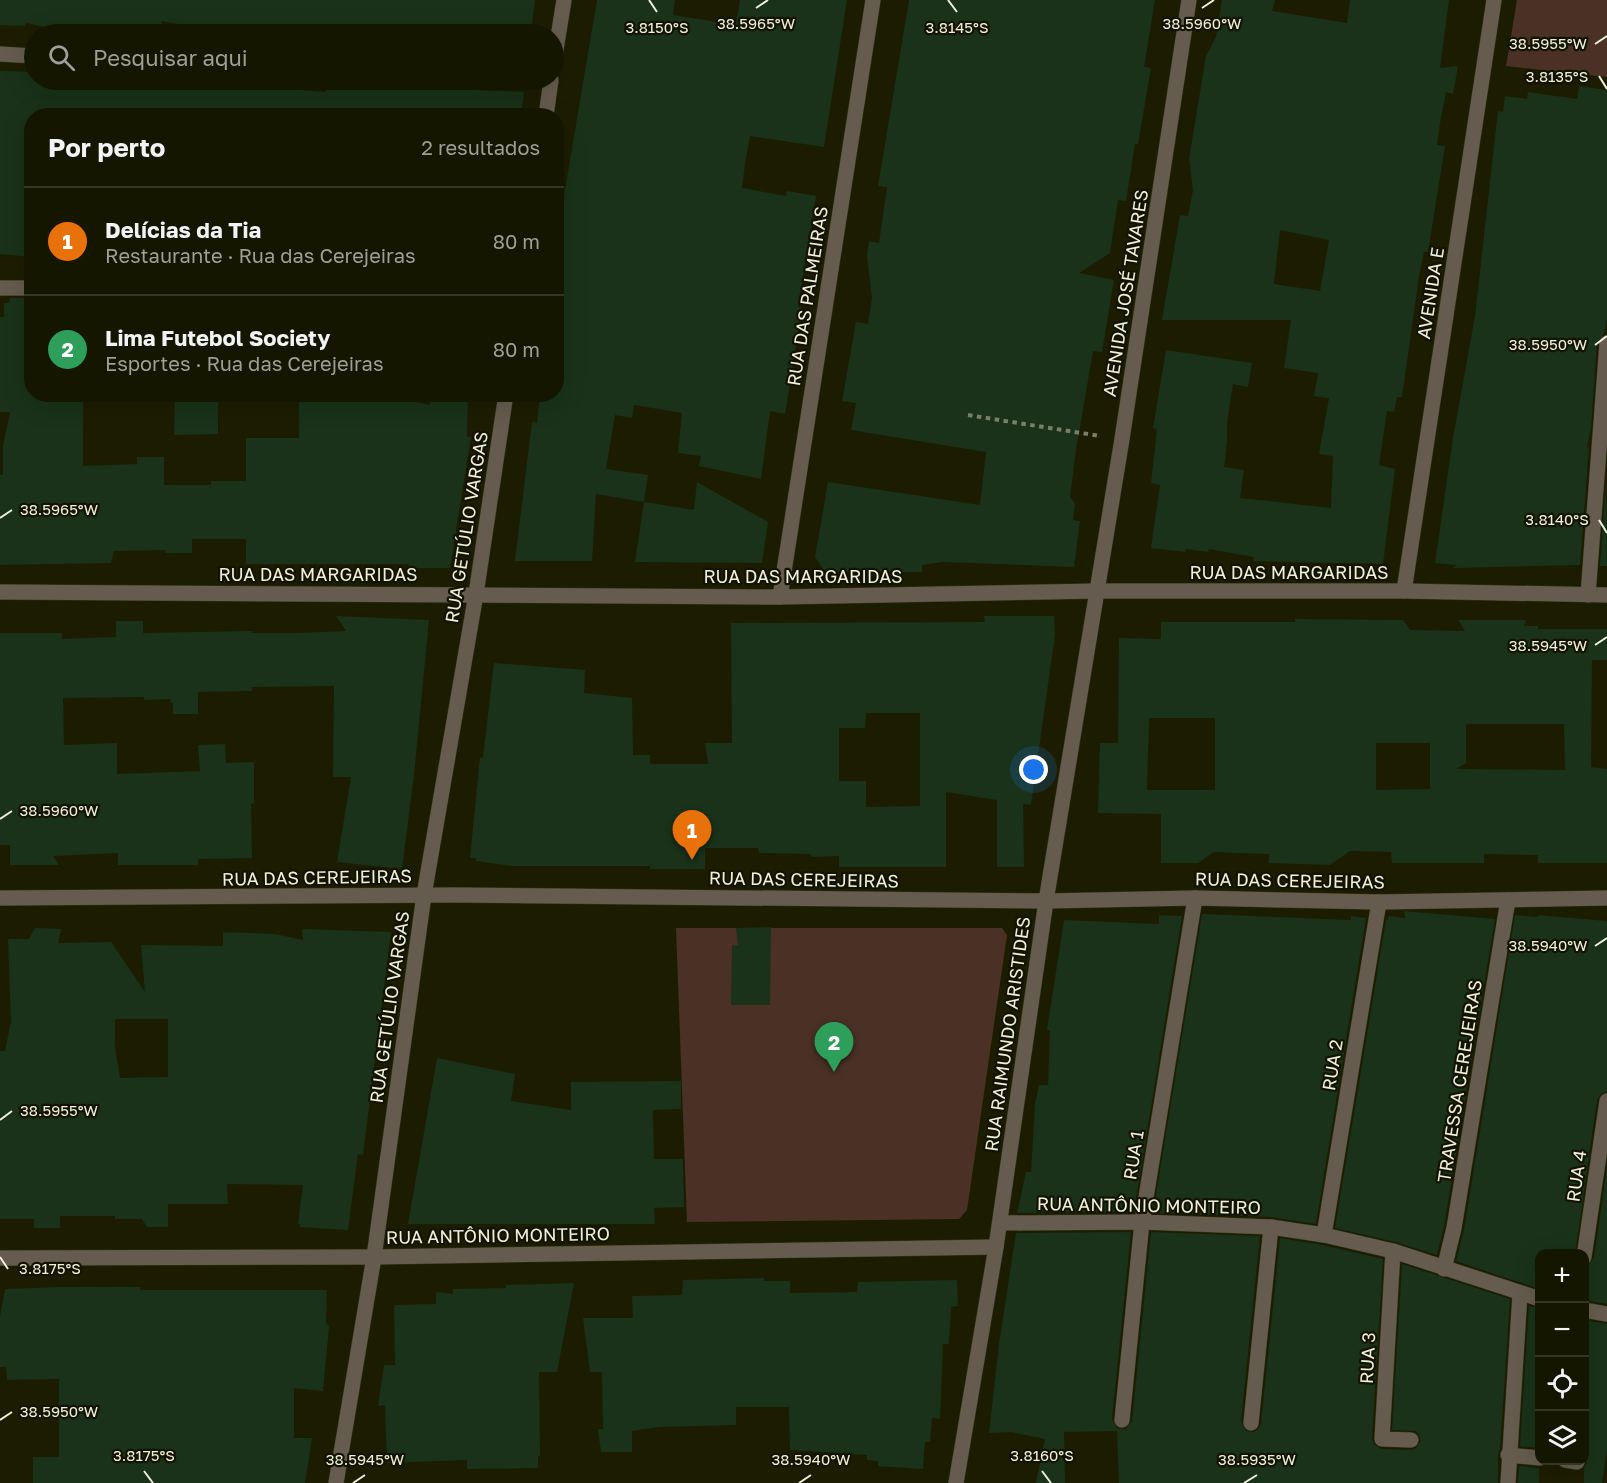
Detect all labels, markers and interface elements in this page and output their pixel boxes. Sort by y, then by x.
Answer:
text: 38.5965°W [717,14,795,32]
text: 38.5960°W [1163,14,1241,32]
text: 3.8150°S [625,18,689,36]
text: 3.8145°S [925,18,989,36]
search box [24,24,564,90]
text: 38.5955°W [1509,34,1587,52]
icon: search [45,41,78,74]
text: Pesquisar aqui [93,44,248,71]
text: 3.8135°S [1526,67,1588,85]
text: Por perto [48,132,165,163]
text: 2 resultados [421,135,540,159]
street label: AVENIDA JOSÉ TAVARES [1098,188,1152,398]
street label: RUA DAS PALMEIRAS [782,205,832,387]
text: Delícias da Tia [105,216,261,243]
text: 1 [62,229,73,253]
text: 80 m [493,229,540,253]
text: Restaurante · Rua das Cerejeiras [105,243,416,267]
street label: AVENIDA E [1412,246,1448,340]
text: Lima Futebol Society [105,324,330,351]
text: 38.5950°W [1509,335,1587,353]
text: 2 [61,337,74,361]
text: 80 m [493,337,540,361]
text: Esportes · Rua das Cerejeiras [105,351,384,375]
street label: RUA GETÚLIO VARGAS [440,430,492,624]
text: 38.5965°W [20,500,98,518]
text: 3.8140°S [1525,510,1589,528]
street label: RUA DAS MARGARIDAS [1189,561,1389,583]
street label: RUA DAS MARGARIDAS [218,563,418,585]
street label: RUA DAS MARGARIDAS [703,565,903,587]
text: 38.5945°W [1509,636,1587,654]
your location [1019,755,1048,784]
text: 38.5960°W [20,801,98,819]
pin: 1 [672,810,712,860]
street label: RUA DAS CEREJEIRAS [222,864,412,890]
street label: RUA DAS CEREJEIRAS [709,866,899,892]
street label: RUA DAS CEREJEIRAS [1195,867,1385,893]
street label: RUA GETÚLIO VARGAS [365,910,413,1104]
street label: RUA RAIMUNDO ARISTIDES [980,915,1034,1153]
text: 38.5940°W [1509,936,1587,954]
street label: TRAVESSA CEREJEIRAS [1432,978,1486,1184]
pin: 2 [814,1022,854,1072]
street label: RUA 2 [1317,1038,1347,1092]
text: 38.5955°W [20,1101,98,1119]
street label: RUA 1 [1118,1128,1148,1181]
street label: RUA 4 [1561,1149,1591,1203]
street label: RUA ANTÔNIO MONTEIRO [1037,1192,1261,1218]
street label: RUA ANTÔNIO MONTEIRO [386,1222,610,1248]
map controls [1535,1249,1589,1465]
button: + [1535,1249,1589,1303]
text: 3.8175°S [19,1259,81,1277]
button: − [1535,1303,1589,1357]
street label: RUA 3 [1355,1332,1379,1384]
button: locate [1535,1357,1589,1411]
text: 38.5950°W [20,1402,98,1420]
button: layers [1535,1411,1589,1465]
text: 3.8175°S [113,1446,175,1464]
text: 3.8160°S [1010,1446,1074,1464]
text: 38.5945°W [326,1450,404,1468]
text: 38.5940°W [772,1450,850,1468]
text: 38.5935°W [1218,1450,1296,1468]

